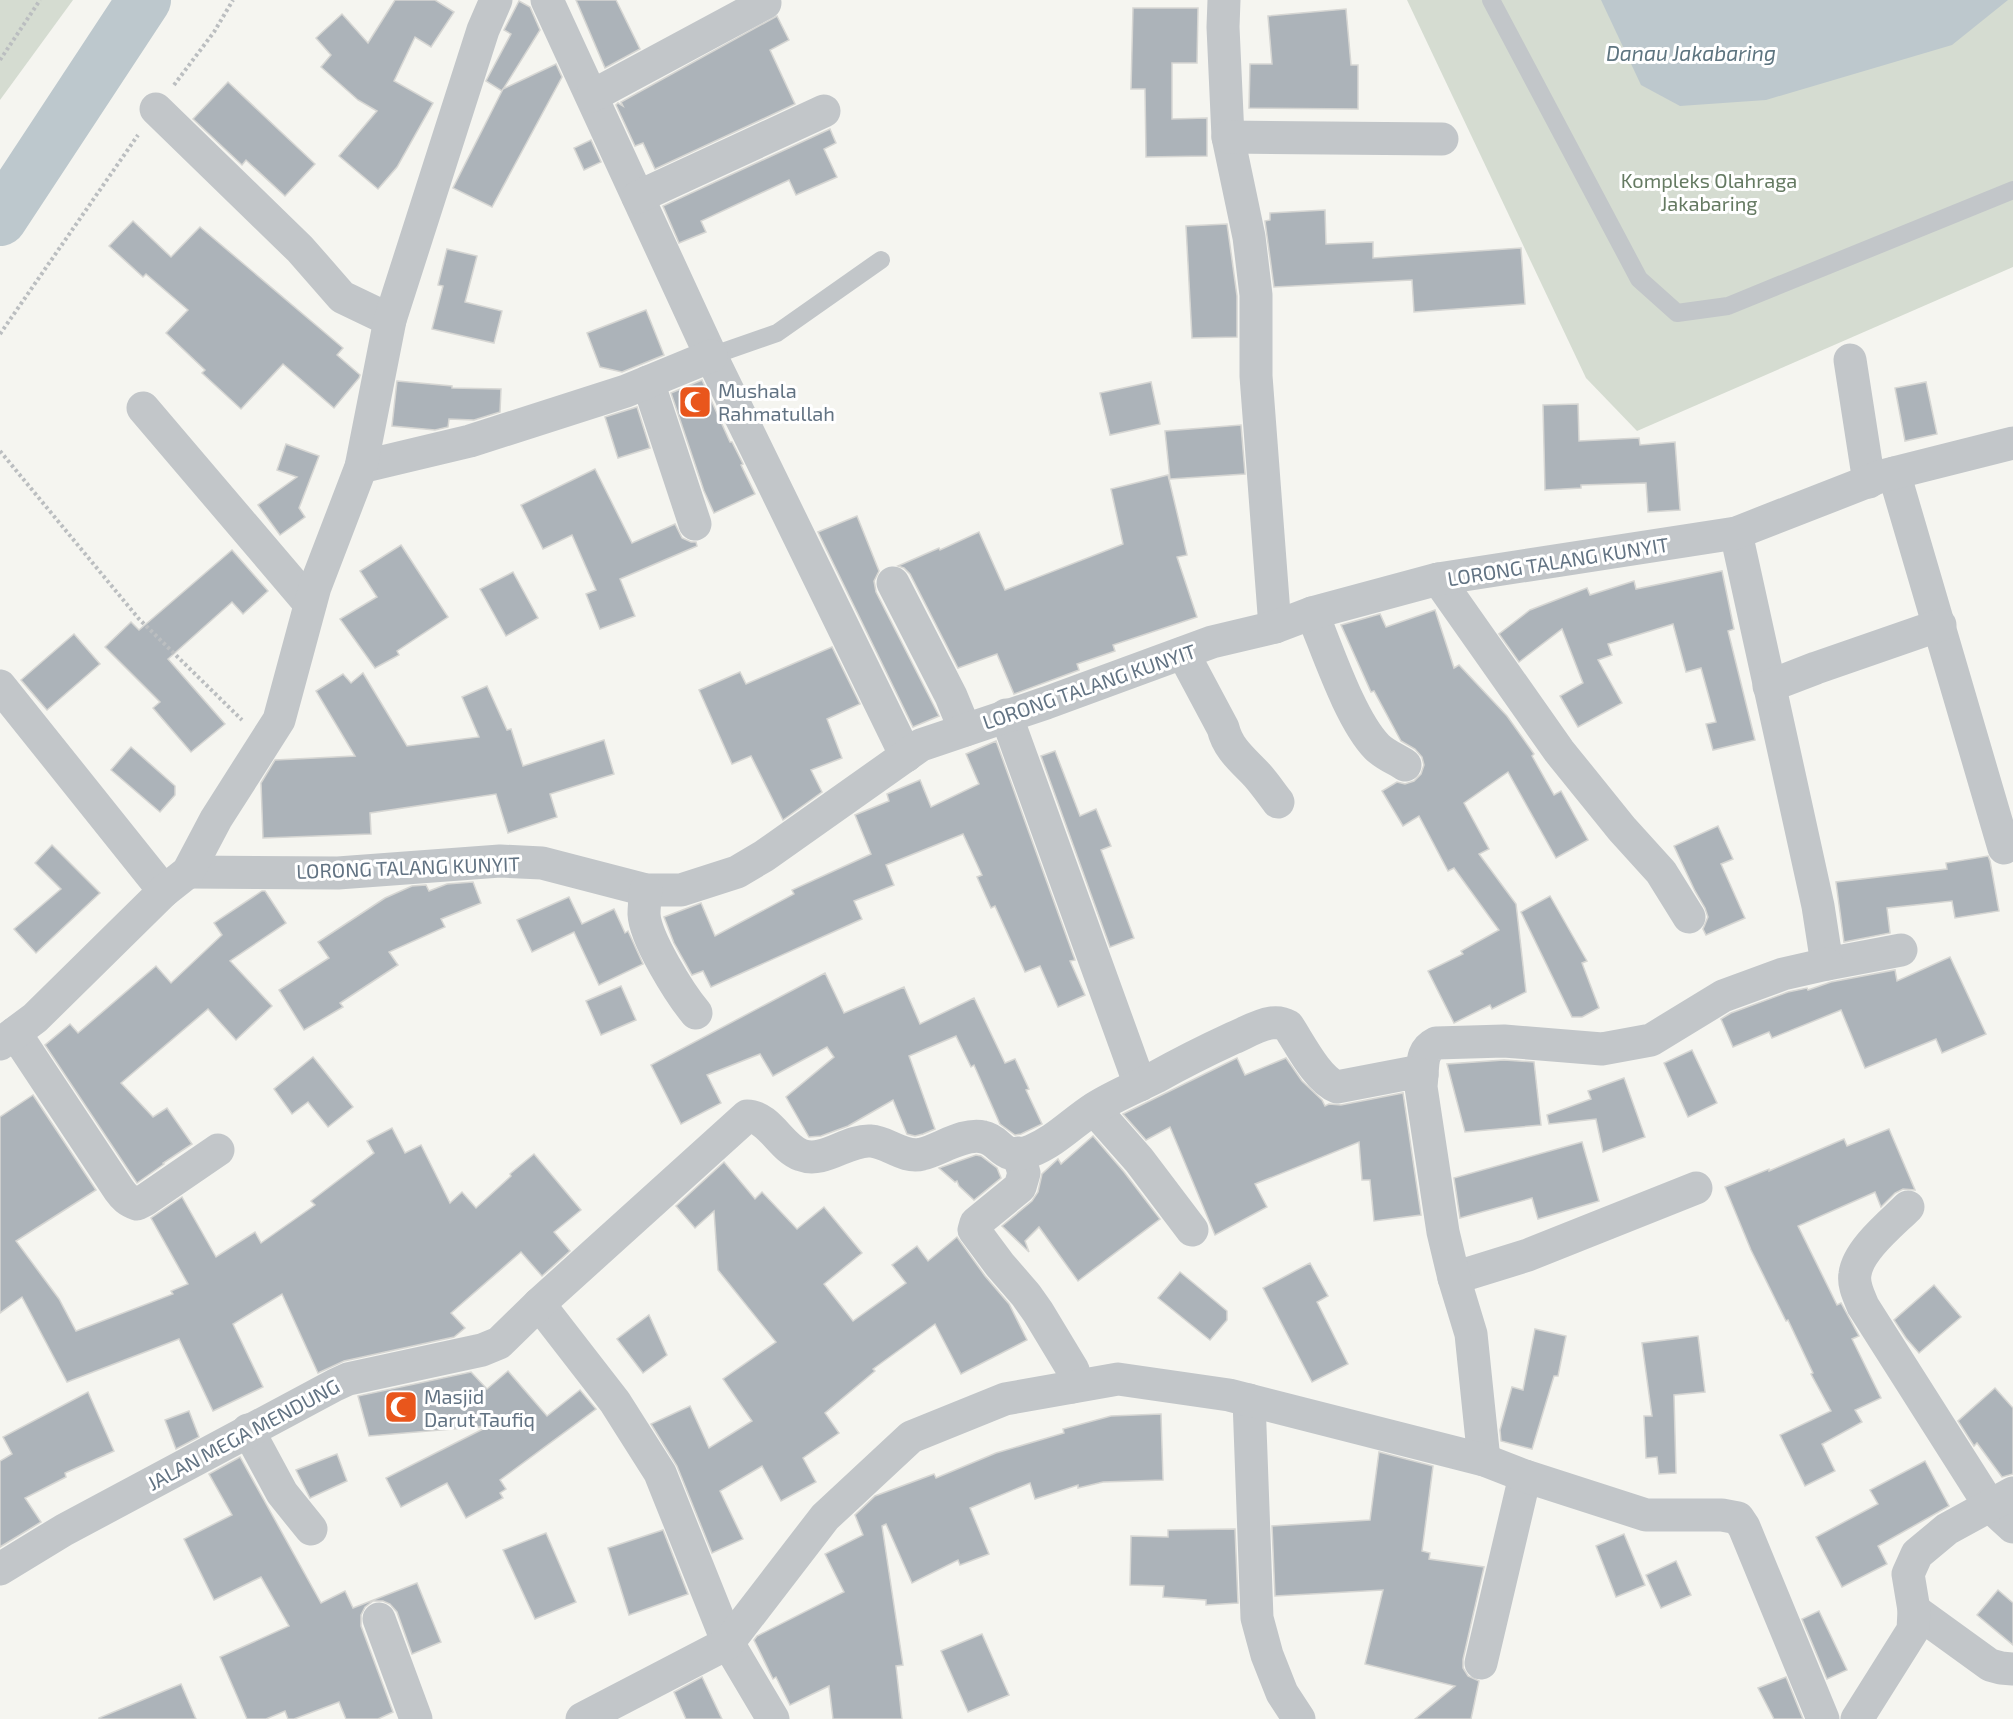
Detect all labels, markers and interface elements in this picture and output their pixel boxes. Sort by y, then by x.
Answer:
water label: Danau Jakabaring [1606,40,1776,65]
park label: Kompleks Olahraga Jakabaring [1621,168,1797,215]
place label: Mushala Rahmatullah [718,378,835,425]
mosque icon: Mushala Rahmatullah [677,384,713,420]
street label: LORONG TALANG KUNYIT [1446,532,1671,590]
street label: LORONG TALANG KUNYIT [979,638,1199,734]
street label: LORONG TALANG KUNYIT [296,851,521,883]
street label: JALAN MEGA MENDUNG [143,1373,343,1495]
place label: Masjid Darut Taufiq [424,1384,535,1431]
mosque icon: Masjid Darut Taufiq [383,1389,419,1425]

